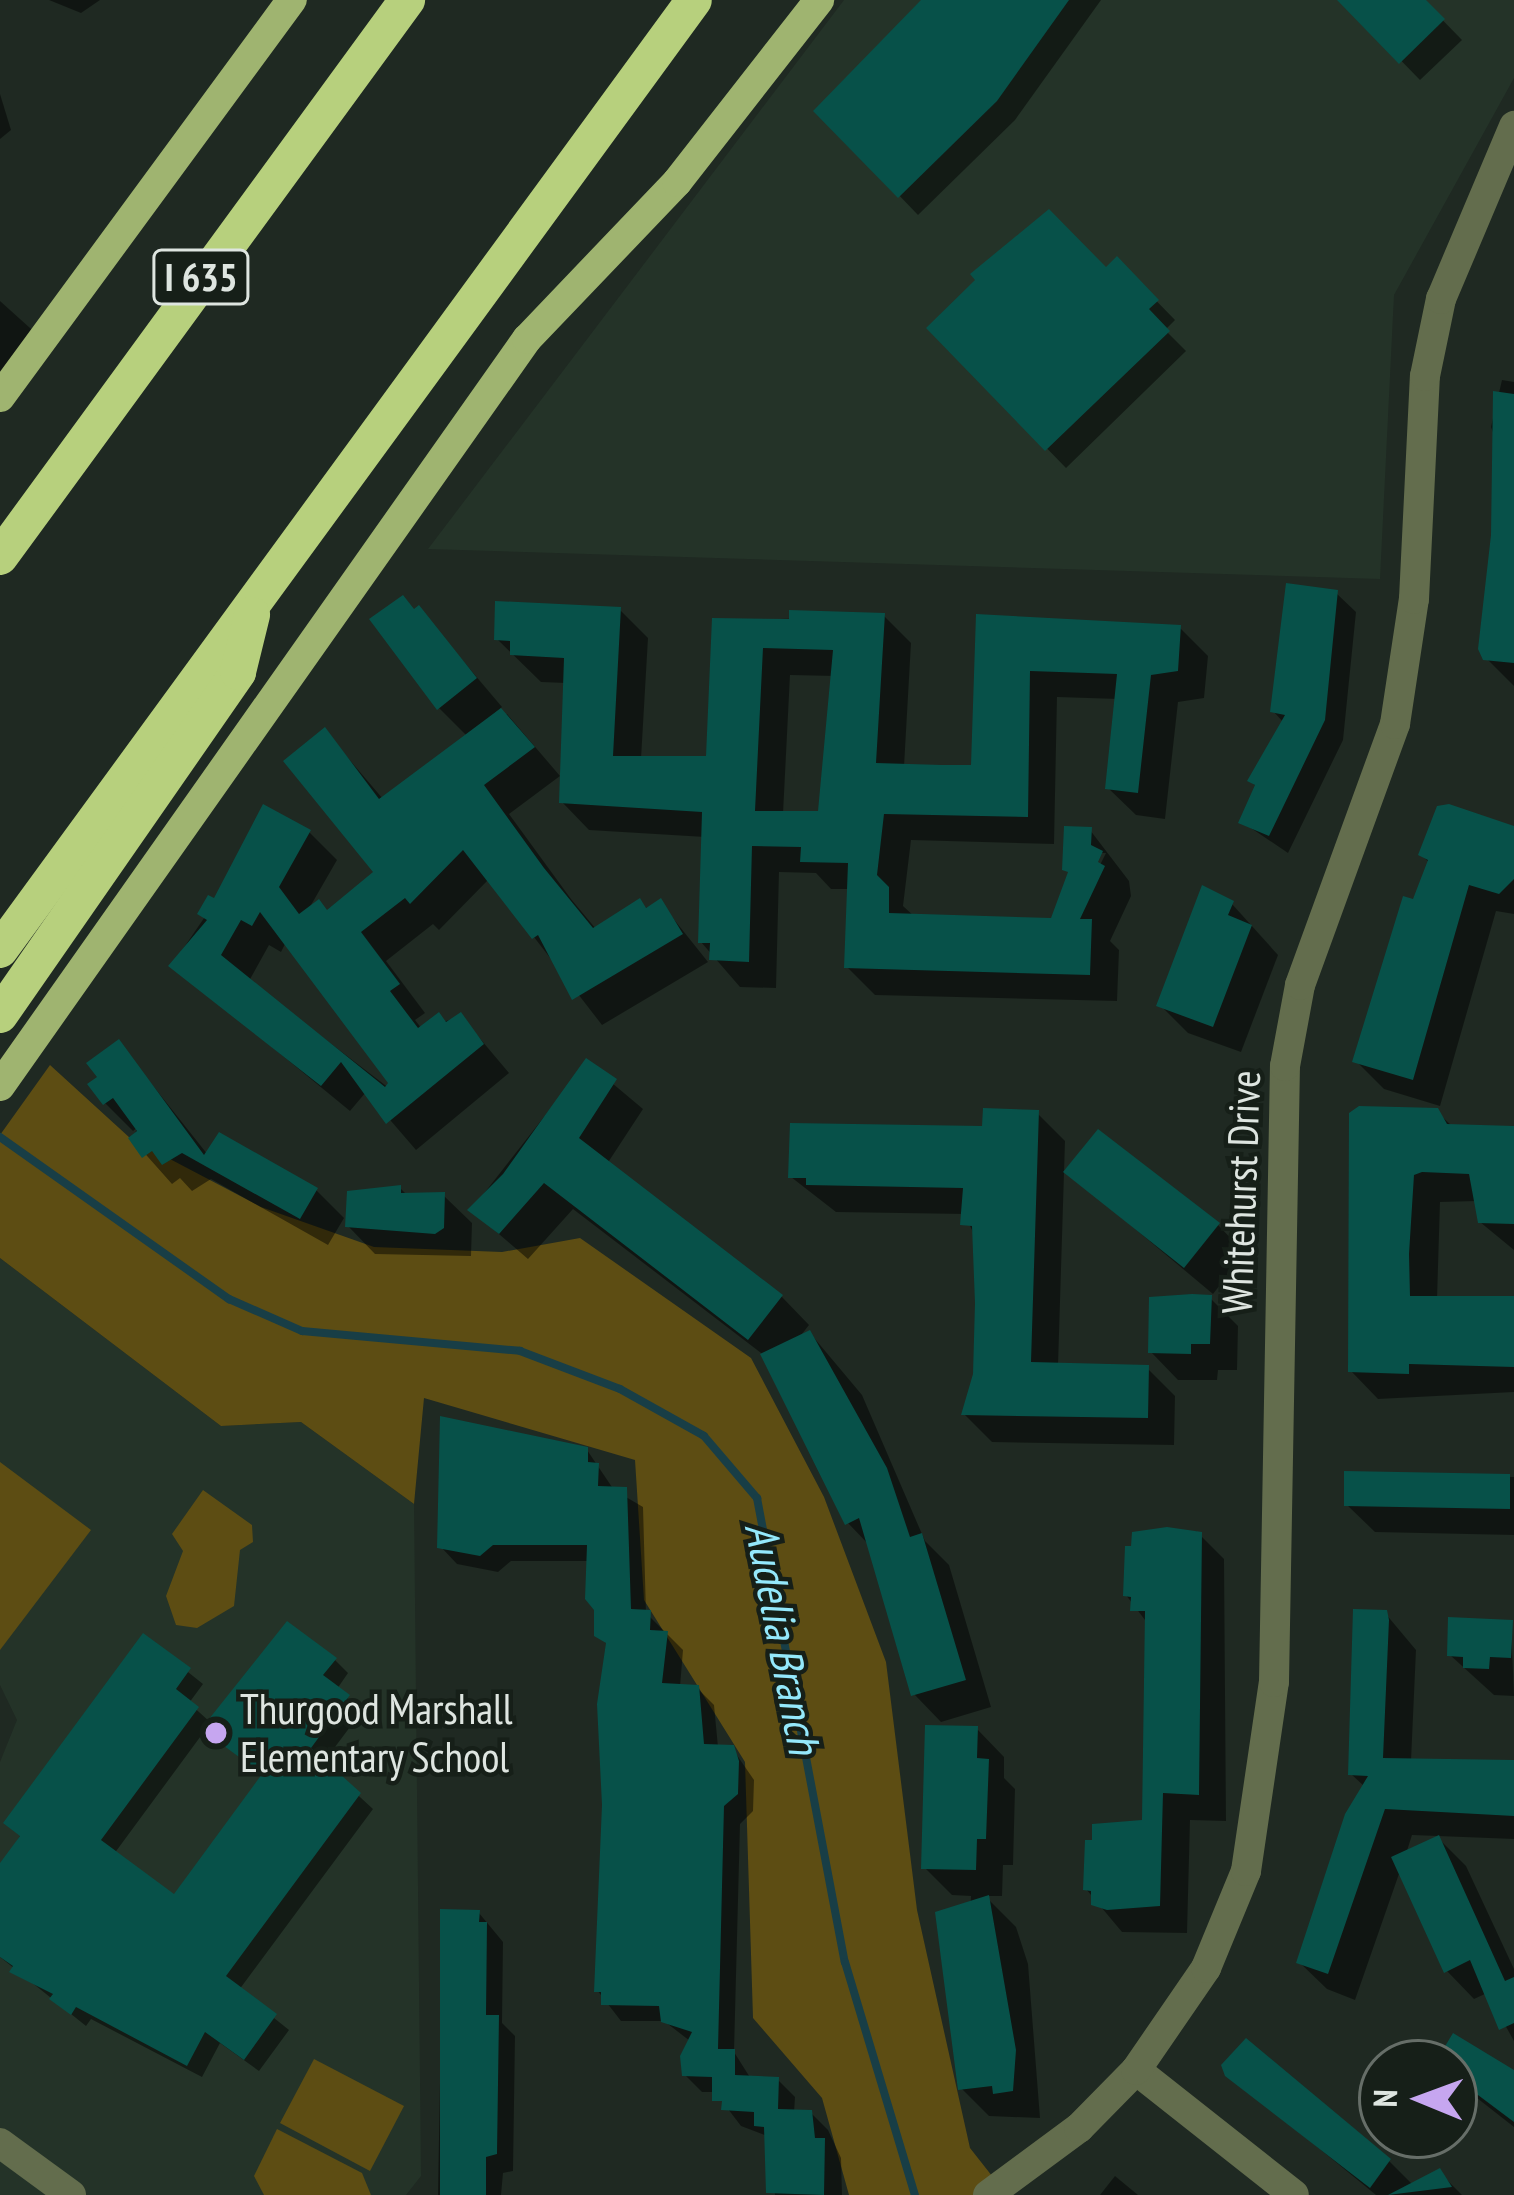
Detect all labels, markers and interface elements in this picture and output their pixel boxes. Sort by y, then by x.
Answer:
road number: I 635 [150,244,252,310]
street label: Whitehurst Drive [1212,1069,1270,1315]
water label: Audelia Branch [734,1518,832,1758]
place label: Thurgood Marshall Elementary School [240,1684,513,1782]
marker: Thurgood Marshall Elementary School [203,1720,229,1746]
north arrow [1358,2039,1478,2159]
text: N [1363,2089,1406,2108]

